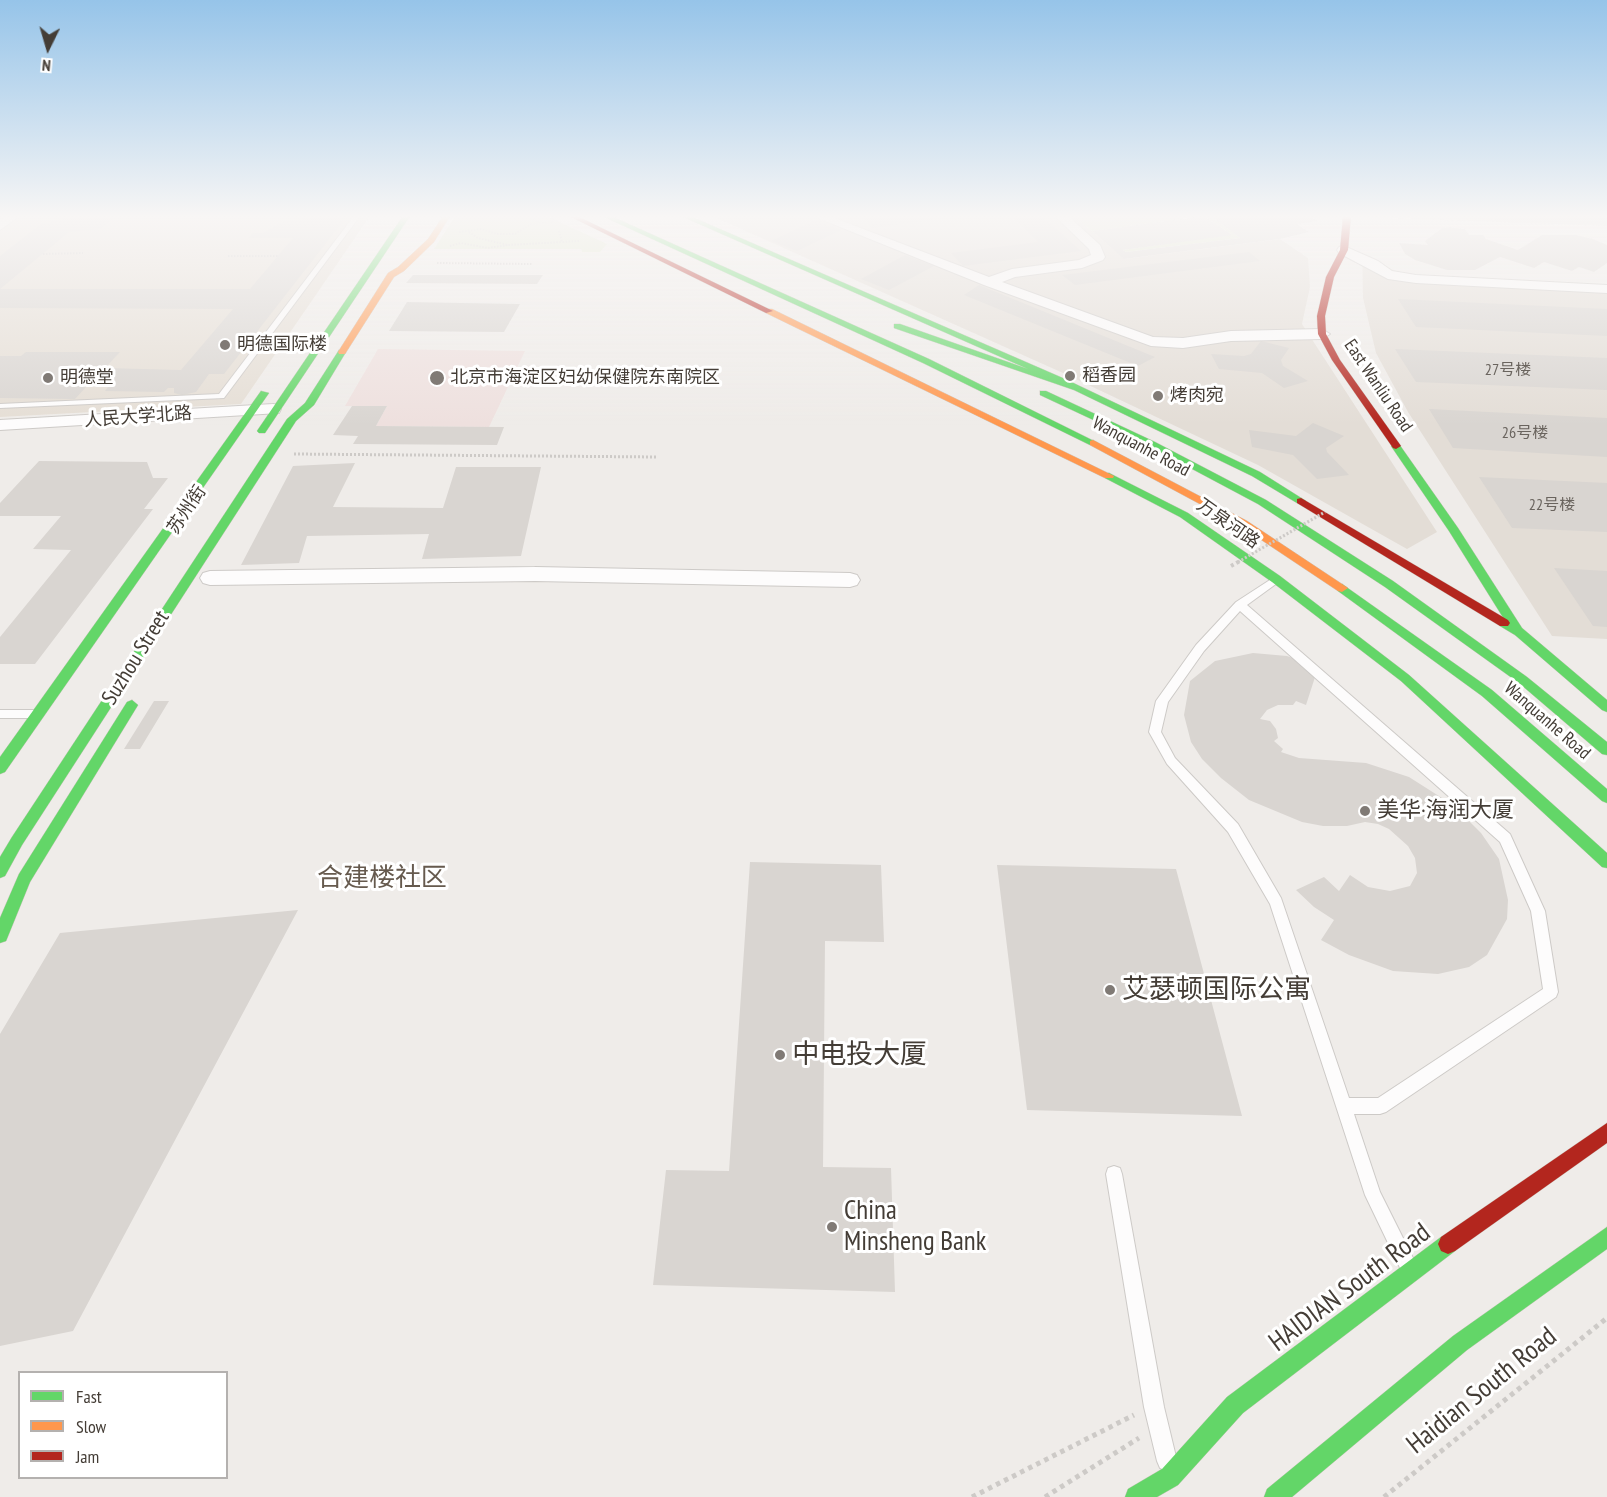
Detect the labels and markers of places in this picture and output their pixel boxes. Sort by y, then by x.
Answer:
place label: 明德国际楼 [237,334,327,356]
marker: 明德国际楼 [218,338,232,352]
place label: 稻香园 [1082,365,1136,387]
place label: 明德堂 [60,367,114,389]
place label: 北京市海淀区妇幼保健院东南院区 [450,367,720,389]
marker: 北京市海淀区妇幼保健院东南院区 [428,369,446,387]
marker: 稻香园 [1063,369,1077,383]
marker: 明德堂 [41,371,55,385]
place label: 烤肉宛 [1170,385,1224,407]
marker: 烤肉宛 [1151,389,1165,403]
place label: 美华·海润大厦 [1377,798,1514,824]
marker: 美华·海润大厦 [1358,804,1372,818]
place label: 艾瑟顿国际公寓 [1122,974,1311,1006]
marker: 艾瑟顿国际公寓 [1103,983,1117,997]
place label: 中电投大厦 [792,1039,927,1071]
marker: 中电投大厦 [773,1048,787,1062]
place label: China Minsheng Bank [844,1195,986,1258]
marker: China Minsheng Bank [825,1220,839,1234]

